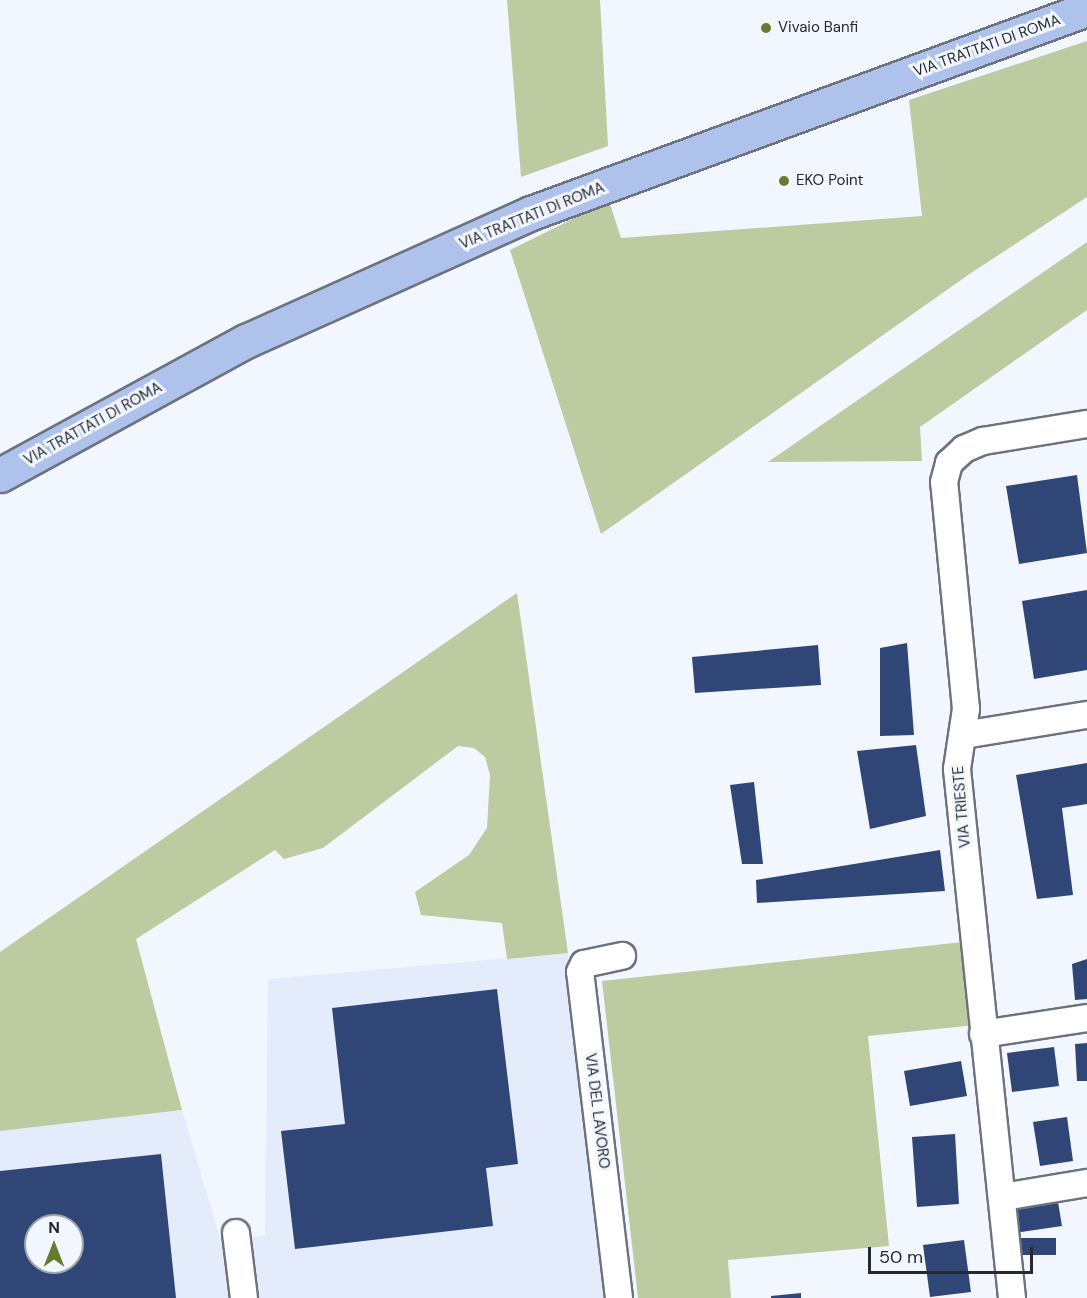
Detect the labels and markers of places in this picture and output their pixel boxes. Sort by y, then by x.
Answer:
place label: Vivaio Banfi [778,19,858,37]
marker: Vivaio Banfi [759,21,773,35]
place label: EKO Point [796,172,863,190]
marker: EKO Point [777,174,791,188]

